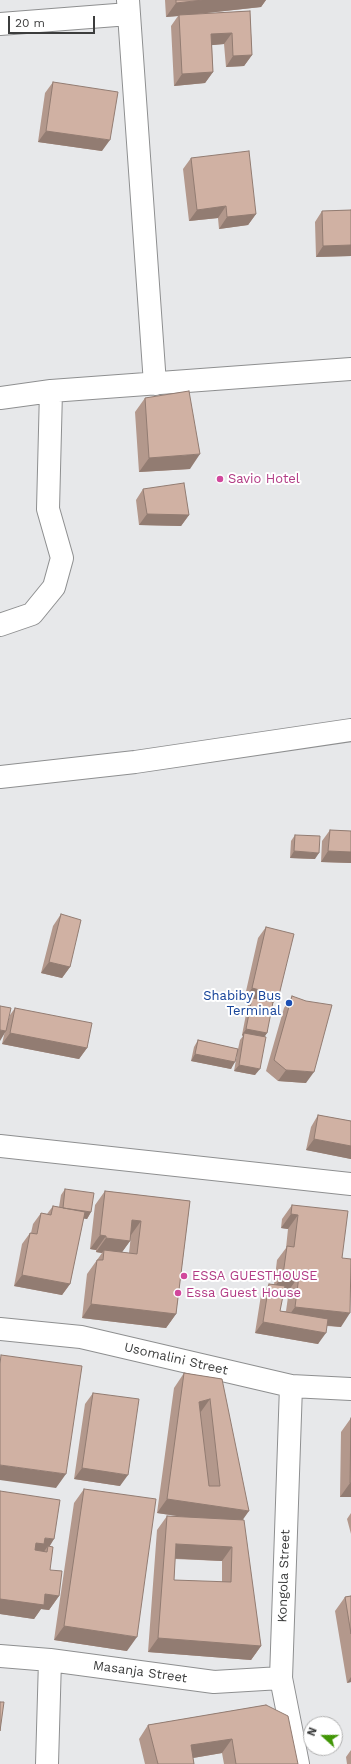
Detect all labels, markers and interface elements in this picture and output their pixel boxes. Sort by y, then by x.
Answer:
scale bar [10,8,97,34]
text: 20 m [15,16,45,30]
place label: Savio Hotel [228,471,300,487]
marker: Savio Hotel [215,474,225,484]
place label: Shabiby Bus Terminal [203,988,281,1019]
marker: Shabiby Bus Terminal [284,998,294,1008]
place label: ESSA GUESTHOUSE [192,1268,318,1284]
marker: ESSA GUESTHOUSE [179,1271,189,1281]
place label: Essa Guest House [186,1285,301,1301]
marker: Essa Guest House [173,1288,183,1298]
street label: Usomalini Street [123,1339,229,1379]
street label: Kongola Street [275,1529,293,1623]
street label: Masanja Street [92,1658,188,1686]
north arrow [303,1716,343,1756]
text: N [305,1726,320,1738]

